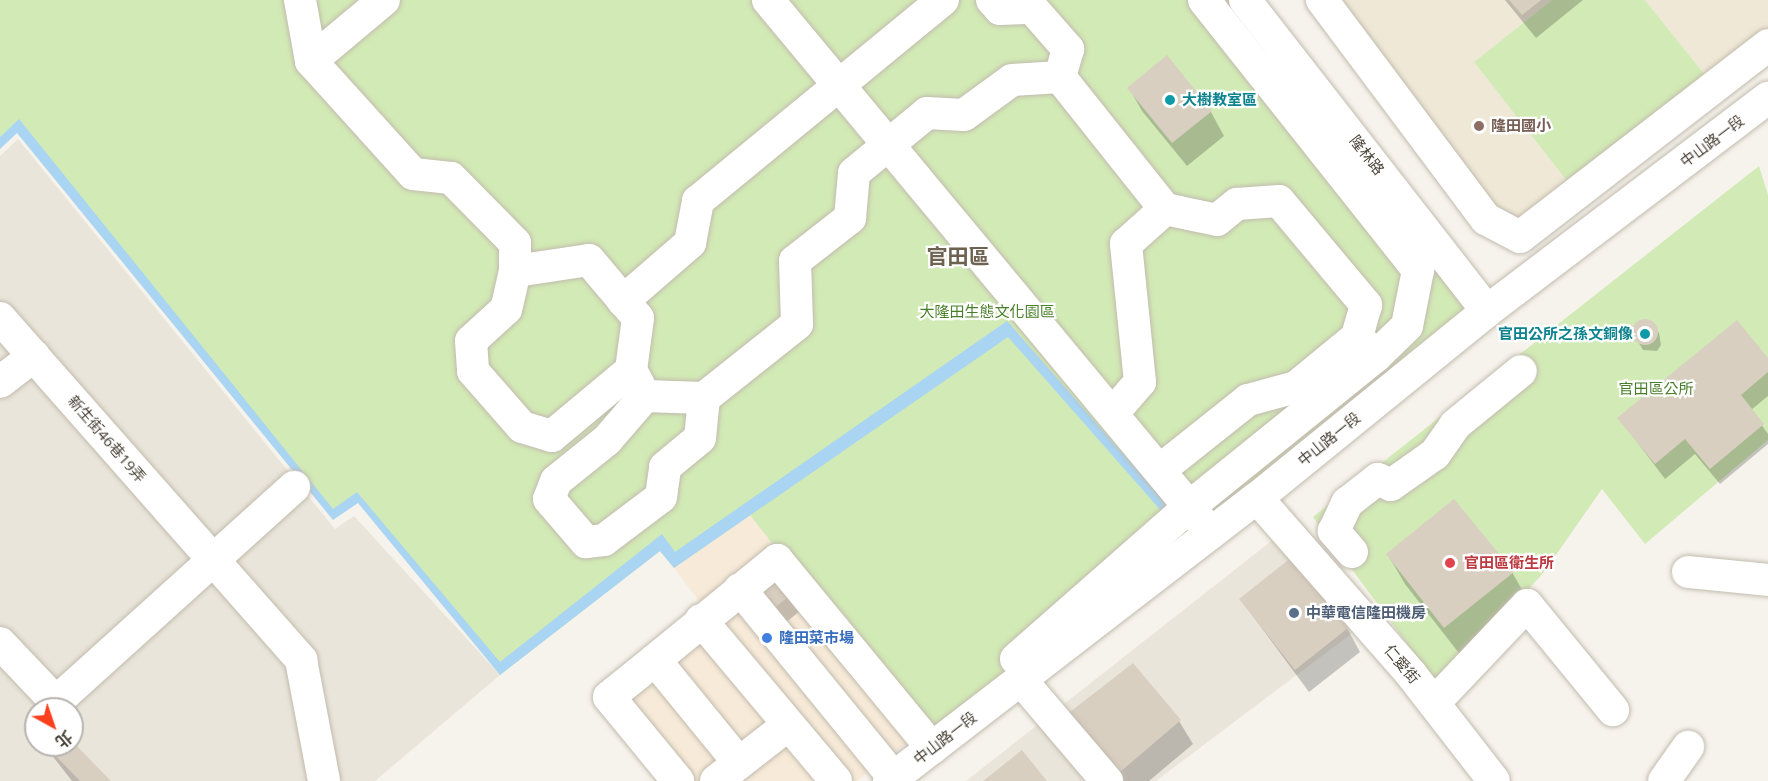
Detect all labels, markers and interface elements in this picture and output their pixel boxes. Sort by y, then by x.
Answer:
place label: 大樹教室區 [1182,91,1257,109]
marker: 大樹教室區 [1163,93,1177,107]
street label: 中山路一段 [1677,111,1747,171]
place label: 隆田國小 [1491,117,1551,135]
marker: 隆田國小 [1472,119,1486,133]
street label: 隆林路 [1346,132,1388,178]
district label: 官田區 [927,243,989,269]
park label: 大隆田生態文化園區 [920,303,1054,321]
place label: 官田公所之孫文銅像 [1498,325,1633,343]
marker: 官田公所之孫文銅像 [1638,327,1652,341]
park label: 官田區公所 [1619,380,1693,398]
street label: 新生街46巷19弄 [64,392,150,486]
street label: 中山路一段 [1294,408,1364,470]
marker: 官田區衛生所 [1441,554,1459,572]
place label: 官田區衛生所 [1464,554,1554,572]
place label: 中華電信隆田機房 [1306,604,1426,622]
marker: 中華電信隆田機房 [1287,606,1301,620]
place label: 隆田菜市場 [779,629,854,647]
marker: 隆田菜市場 [760,631,774,645]
street label: 仁愛街 [1381,641,1423,687]
north arrow [24,697,84,757]
street label: 中山路一段 [910,708,980,768]
text: 北 [51,726,77,753]

